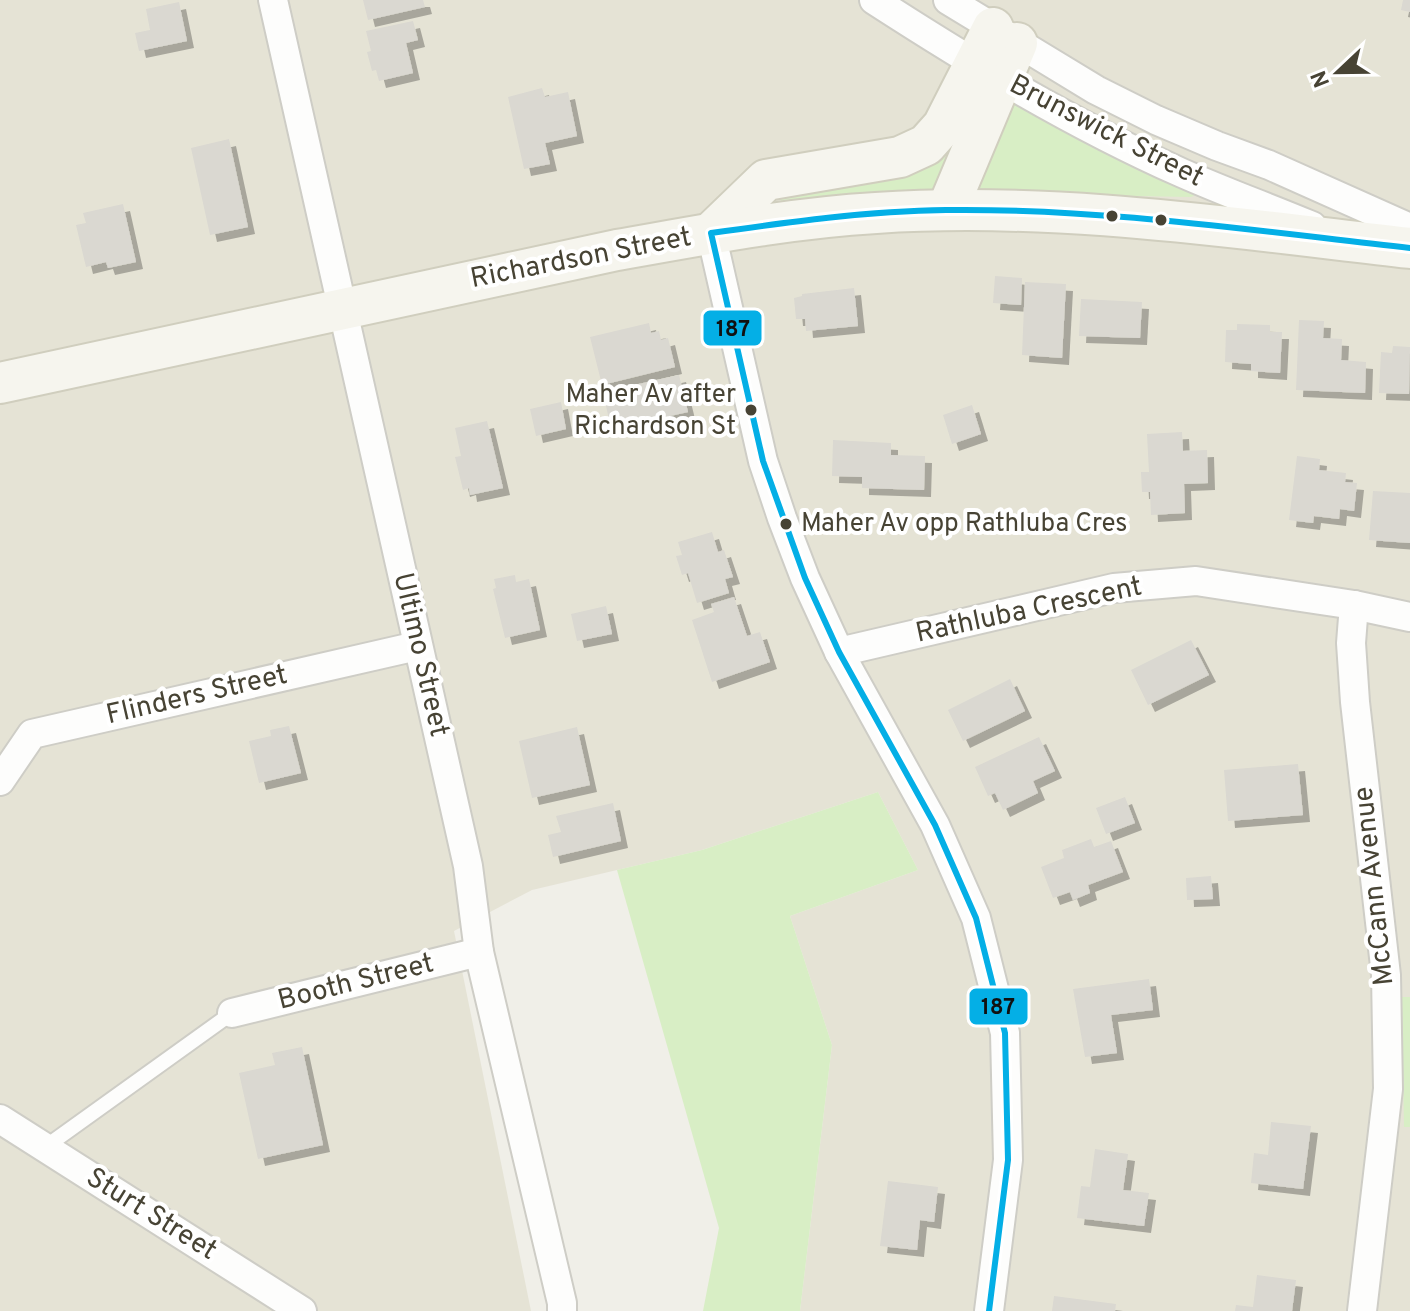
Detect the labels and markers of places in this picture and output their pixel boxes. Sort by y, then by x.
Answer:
unlabelled marker [1104,208,1120,224]
unlabelled marker [1153,212,1169,228]
place label: Maher Av after Richardson St [565,379,736,444]
marker: Maher Av after Richardson St [743,402,759,418]
place label: Maher Av opp Rathluba Cres [801,508,1127,541]
marker: Maher Av opp Rathluba Cres [778,516,794,532]

